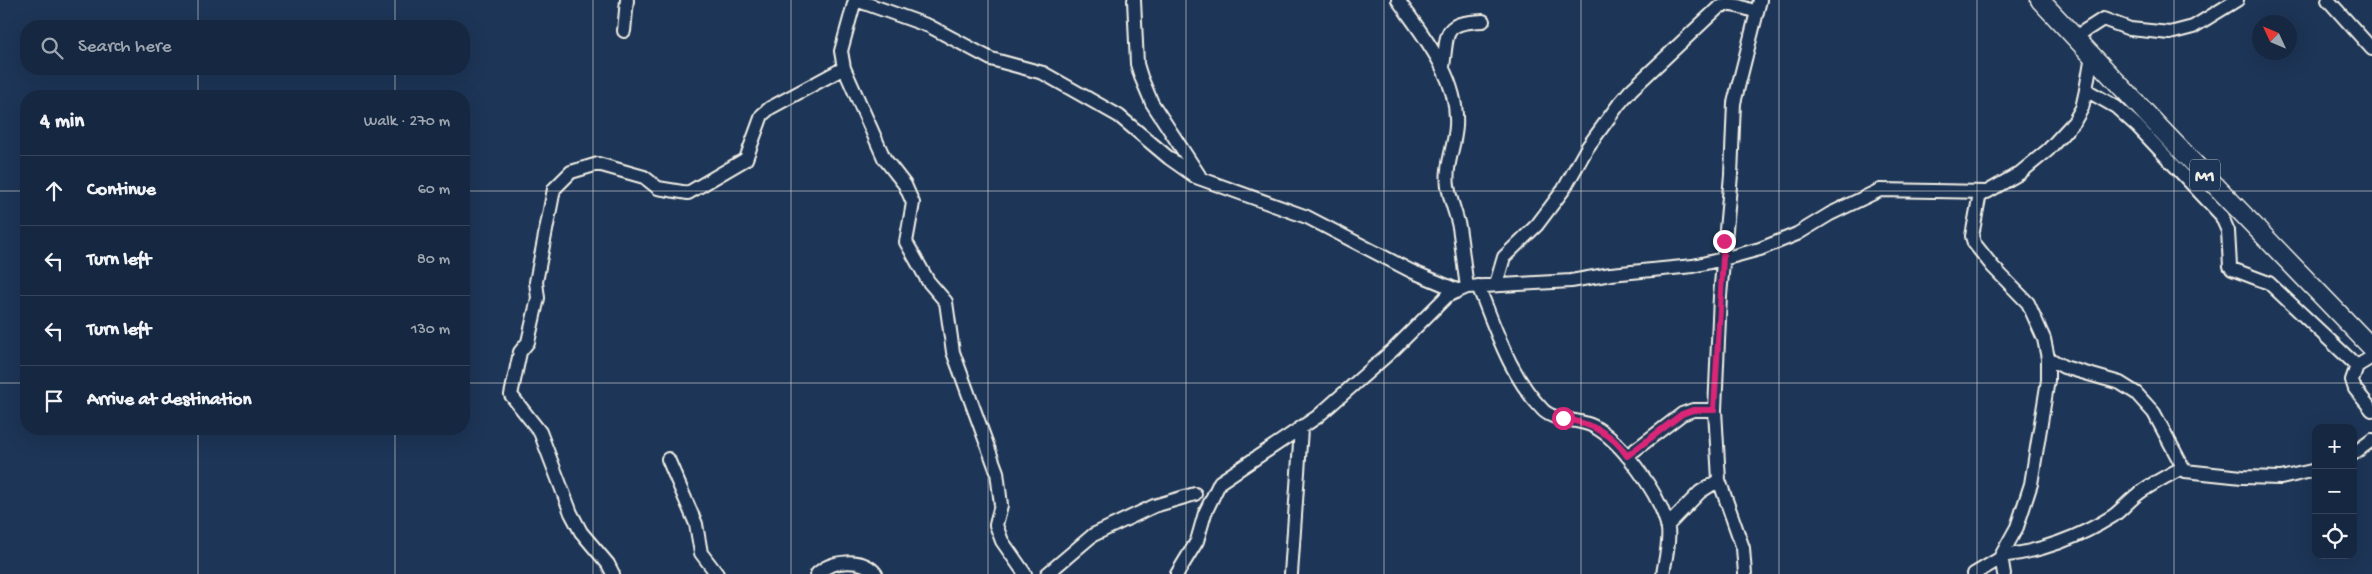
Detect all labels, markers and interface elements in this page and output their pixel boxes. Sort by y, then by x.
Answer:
north arrow [2252,15,2297,60]
search box [20,20,470,75]
icon: search [38,34,66,62]
text: Search here [78,36,172,59]
text: 4 min [40,110,84,135]
text: Walk · 270 m [364,113,450,132]
road number: M1 [2190,160,2220,190]
icon: ahead [40,177,68,205]
text: Continue [87,179,156,202]
text: 60 m [418,181,450,200]
route end [1713,230,1736,253]
icon: left [40,247,68,275]
text: Turn left [87,249,151,272]
text: 80 m [417,251,450,270]
icon: left [40,317,68,345]
text: Turn left [87,319,151,342]
text: 130 m [411,321,450,340]
icon: arrive [40,387,68,415]
text: Arrive at destination [87,389,251,412]
route start [1552,407,1575,430]
map controls [2312,424,2357,559]
button: + [2312,424,2357,469]
button: − [2312,469,2357,514]
button: locate [2312,514,2357,559]

